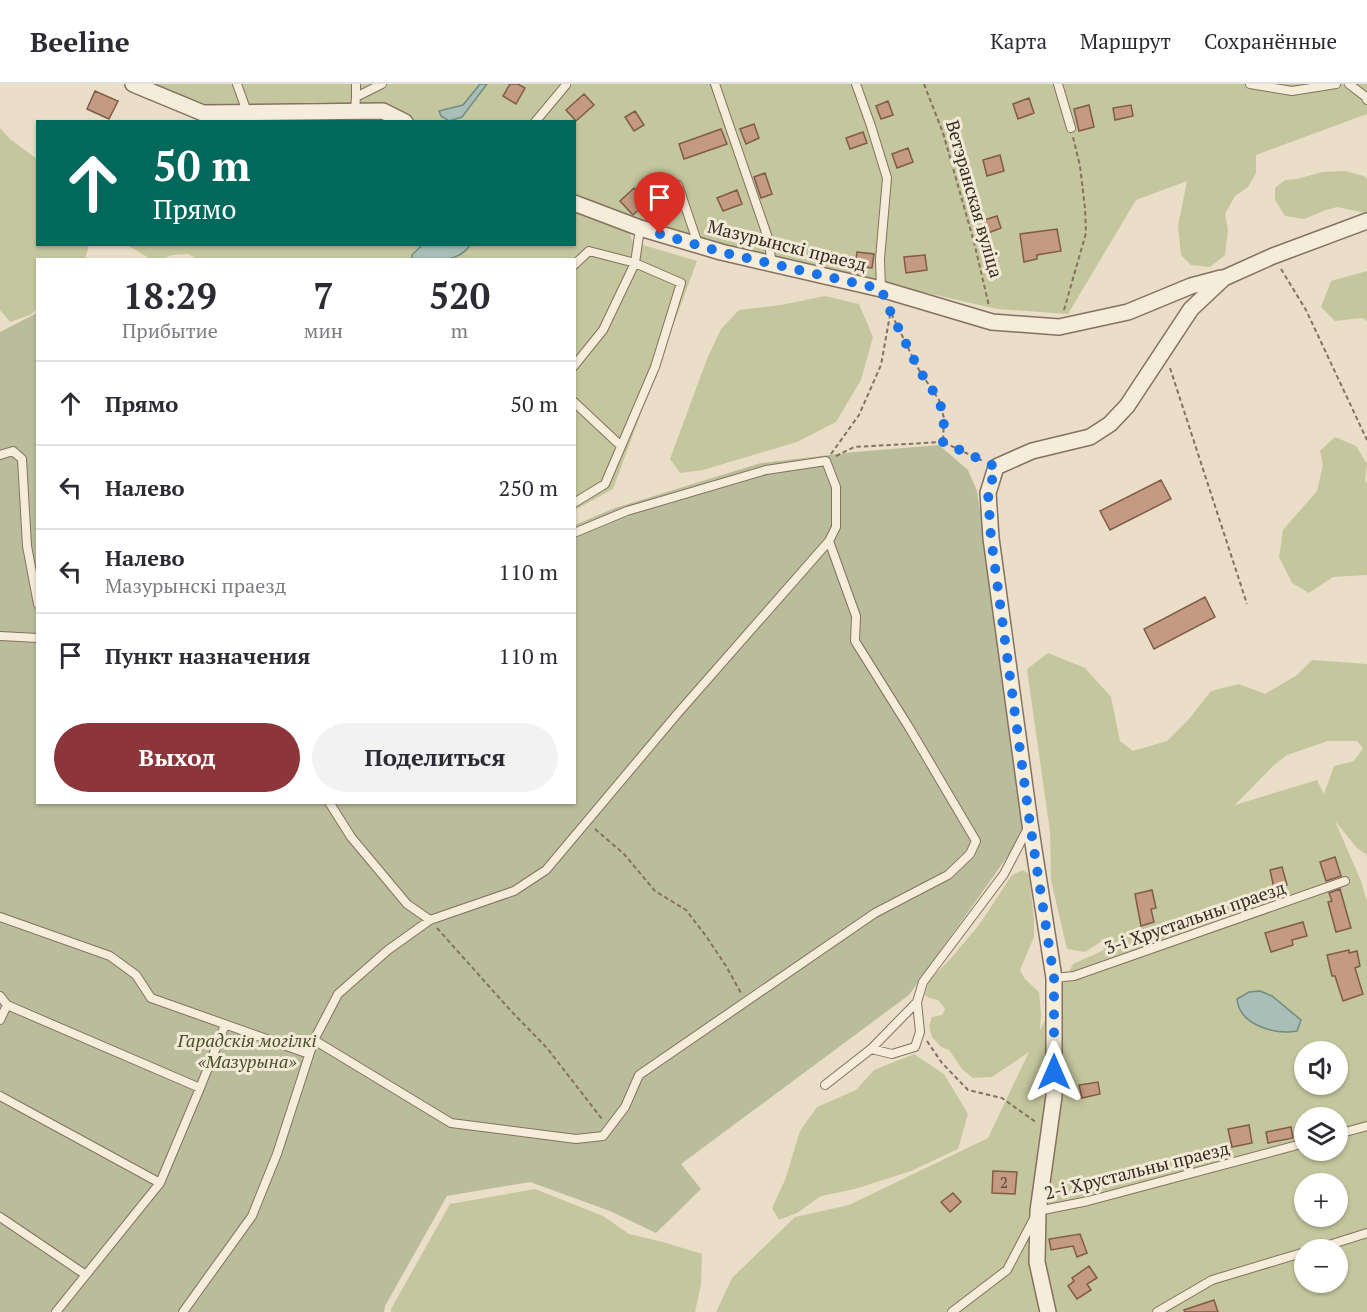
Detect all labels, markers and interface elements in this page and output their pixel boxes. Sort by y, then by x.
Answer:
text: Beeline [30,23,130,60]
text: Карта [990,27,1047,55]
text: Маршрут [1080,27,1171,55]
text: Сохранённые [1204,27,1337,55]
street label: Ветэранская вуліца [941,117,1009,280]
text: 50 m [153,137,251,193]
icon: ahead [54,144,132,222]
pin [634,172,685,234]
icon: arrive [643,181,676,214]
text: Прямо [153,191,237,227]
street label: Мазурынскі праезд [705,214,869,276]
text: 18:29 [123,272,217,319]
text: 7 [313,272,334,319]
text: 520 [429,272,490,319]
text: Прибытие [122,317,218,344]
text: мин [304,317,343,344]
text: m [451,317,468,344]
icon: ahead [54,387,87,420]
text: Прямо [105,389,178,418]
text: 50 m [510,389,558,418]
icon: left [54,471,87,504]
text: Налево [105,473,185,502]
text: 250 m [498,473,558,502]
text: Налево [105,543,185,572]
icon: left [54,555,87,588]
text: 110 m [498,557,558,586]
text: Мазурынскі праезд [105,572,286,599]
icon: arrive [54,639,87,672]
text: Пункт назначения [105,641,310,670]
text: 110 m [498,641,558,670]
button: Выход [54,723,300,792]
button: Поделиться [312,723,558,792]
street label: 3-і Хрустальны праезд [1101,875,1288,959]
park label: Гарадскія могілкі «Мазурына» [177,1028,316,1073]
position arrow [1022,1040,1086,1104]
map controls [1294,1041,1348,1293]
button: sound [1294,1041,1348,1095]
button: layers [1294,1107,1348,1161]
street label: 2-і Хрустальны праезд [1042,1135,1232,1205]
house number: 2 [1000,1172,1008,1192]
button: + [1294,1173,1348,1227]
button: − [1294,1239,1348,1293]

